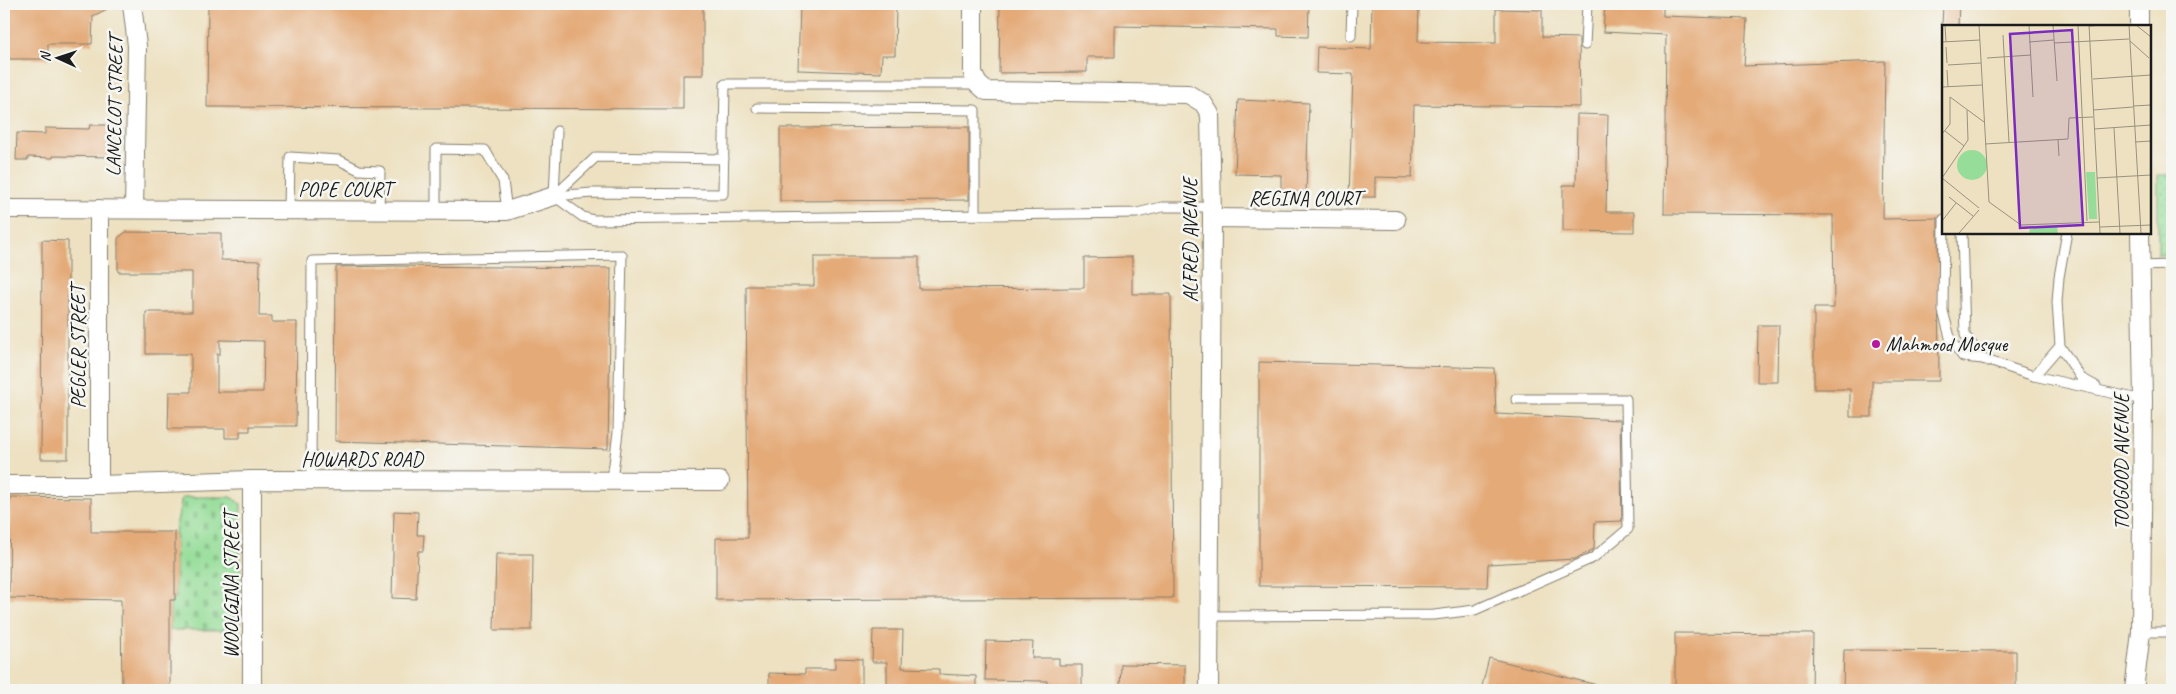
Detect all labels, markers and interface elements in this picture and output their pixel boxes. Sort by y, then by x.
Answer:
inset map [1942,25,2151,234]
street label: LANCELOT STREET [101,31,128,177]
north arrow [32,32,82,82]
text: N [37,50,54,62]
street label: ALFRED AVENUE [1178,175,1203,302]
street label: POPE COURT [298,177,397,202]
street label: REGINA COURT [1249,186,1366,211]
street label: PEGLER STREET [66,281,91,409]
place label: Mahmood Mosque [1886,332,2009,357]
marker: Mahmood Mosque [1870,338,1882,350]
street label: TOOGOOD AVENUE [2109,391,2134,530]
street label: HOWARDS ROAD [301,447,424,472]
street label: WOOLGINA STREET [219,507,244,658]

